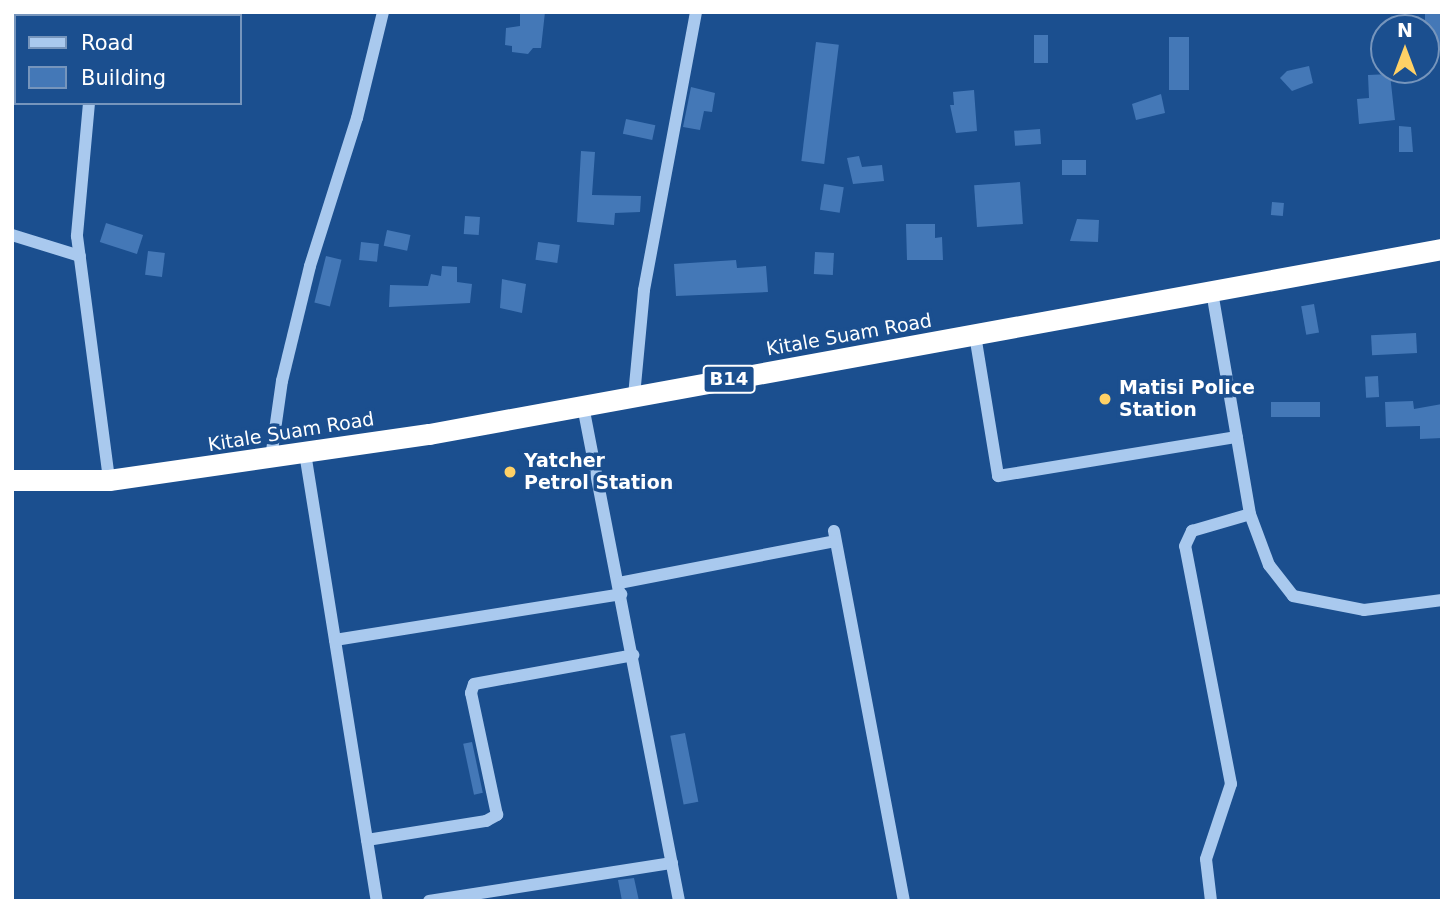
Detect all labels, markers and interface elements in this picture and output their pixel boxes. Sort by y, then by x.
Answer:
legend [14,14,242,105]
north arrow [1370,14,1440,84]
text: N [1397,19,1413,41]
text: Road [81,31,134,55]
text: Building [81,66,166,90]
street label: Kitale Suam Road [764,309,934,361]
road number: B14 [701,365,757,394]
place label: Matisi Police Station [1119,377,1255,421]
marker: Matisi Police Station [1097,391,1113,407]
street label: Kitale Suam Road [206,408,376,456]
place label: Yatcher Petrol Station [524,450,673,494]
marker: Yatcher Petrol Station [502,464,518,480]

